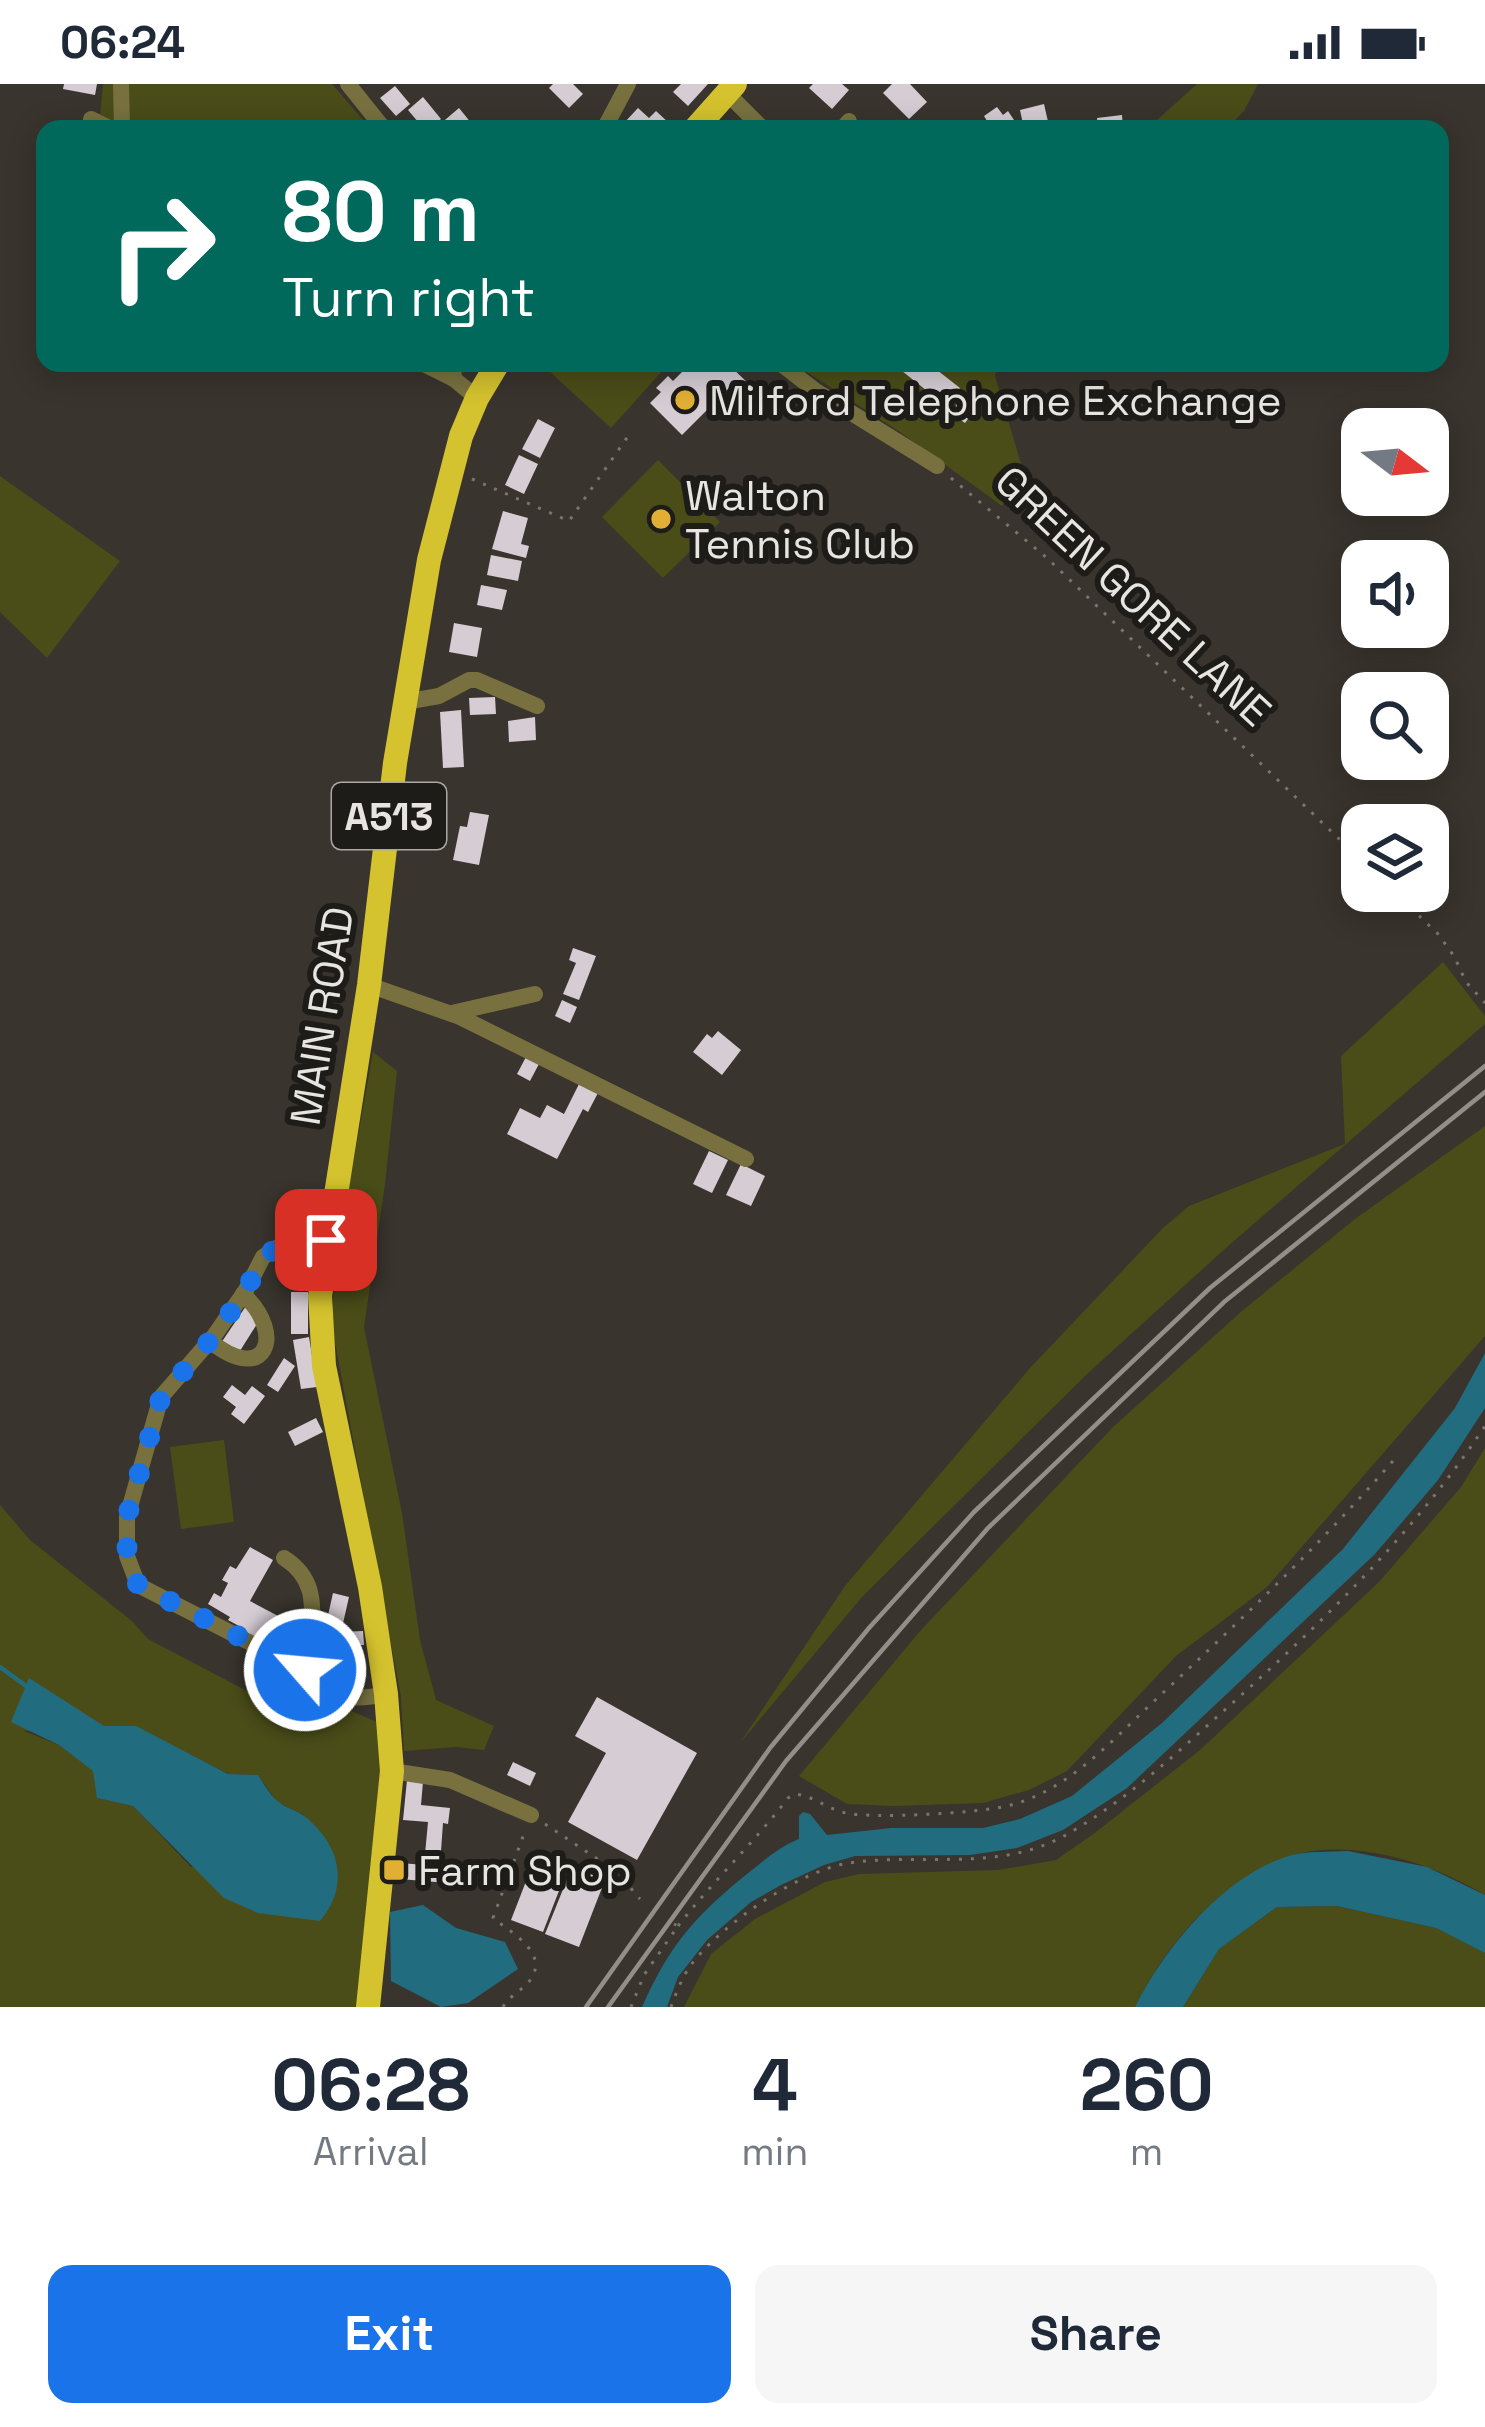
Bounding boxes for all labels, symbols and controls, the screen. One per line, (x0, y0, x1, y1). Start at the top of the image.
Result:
text: 06:24 (60, 14, 185, 71)
text: 80 m (282, 158, 480, 266)
icon: right (84, 168, 240, 324)
text: Turn right (282, 263, 535, 332)
place label: Milford Telephone Exchange (709, 374, 1282, 427)
marker: Milford Telephone Exchange (672, 387, 698, 413)
north arrow (1341, 408, 1449, 516)
map controls (1341, 408, 1449, 912)
street label: GREEN GORE LANE (984, 455, 1282, 737)
place label: Walton Tennis Club (685, 469, 915, 570)
marker: Walton Tennis Club (648, 506, 674, 532)
button: sound (1341, 540, 1449, 648)
button: search (1341, 672, 1449, 780)
road number: A513 (332, 783, 446, 849)
button: layers (1341, 804, 1449, 912)
street label: MAIN ROAD (279, 903, 365, 1129)
pin (275, 1189, 377, 1291)
icon: arrive (293, 1207, 359, 1273)
position arrow (242, 1607, 368, 1733)
place label: Farm Shop (418, 1844, 632, 1897)
marker: Farm Shop (381, 1857, 407, 1883)
text: 06:28 (271, 2039, 470, 2131)
text: 4 (752, 2039, 798, 2131)
text: 260 (1080, 2039, 1214, 2131)
text: Arrival (313, 2127, 429, 2176)
text: min (741, 2127, 808, 2176)
text: m (1130, 2127, 1163, 2176)
button: Exit (48, 2265, 731, 2403)
button: Share (755, 2265, 1437, 2403)

